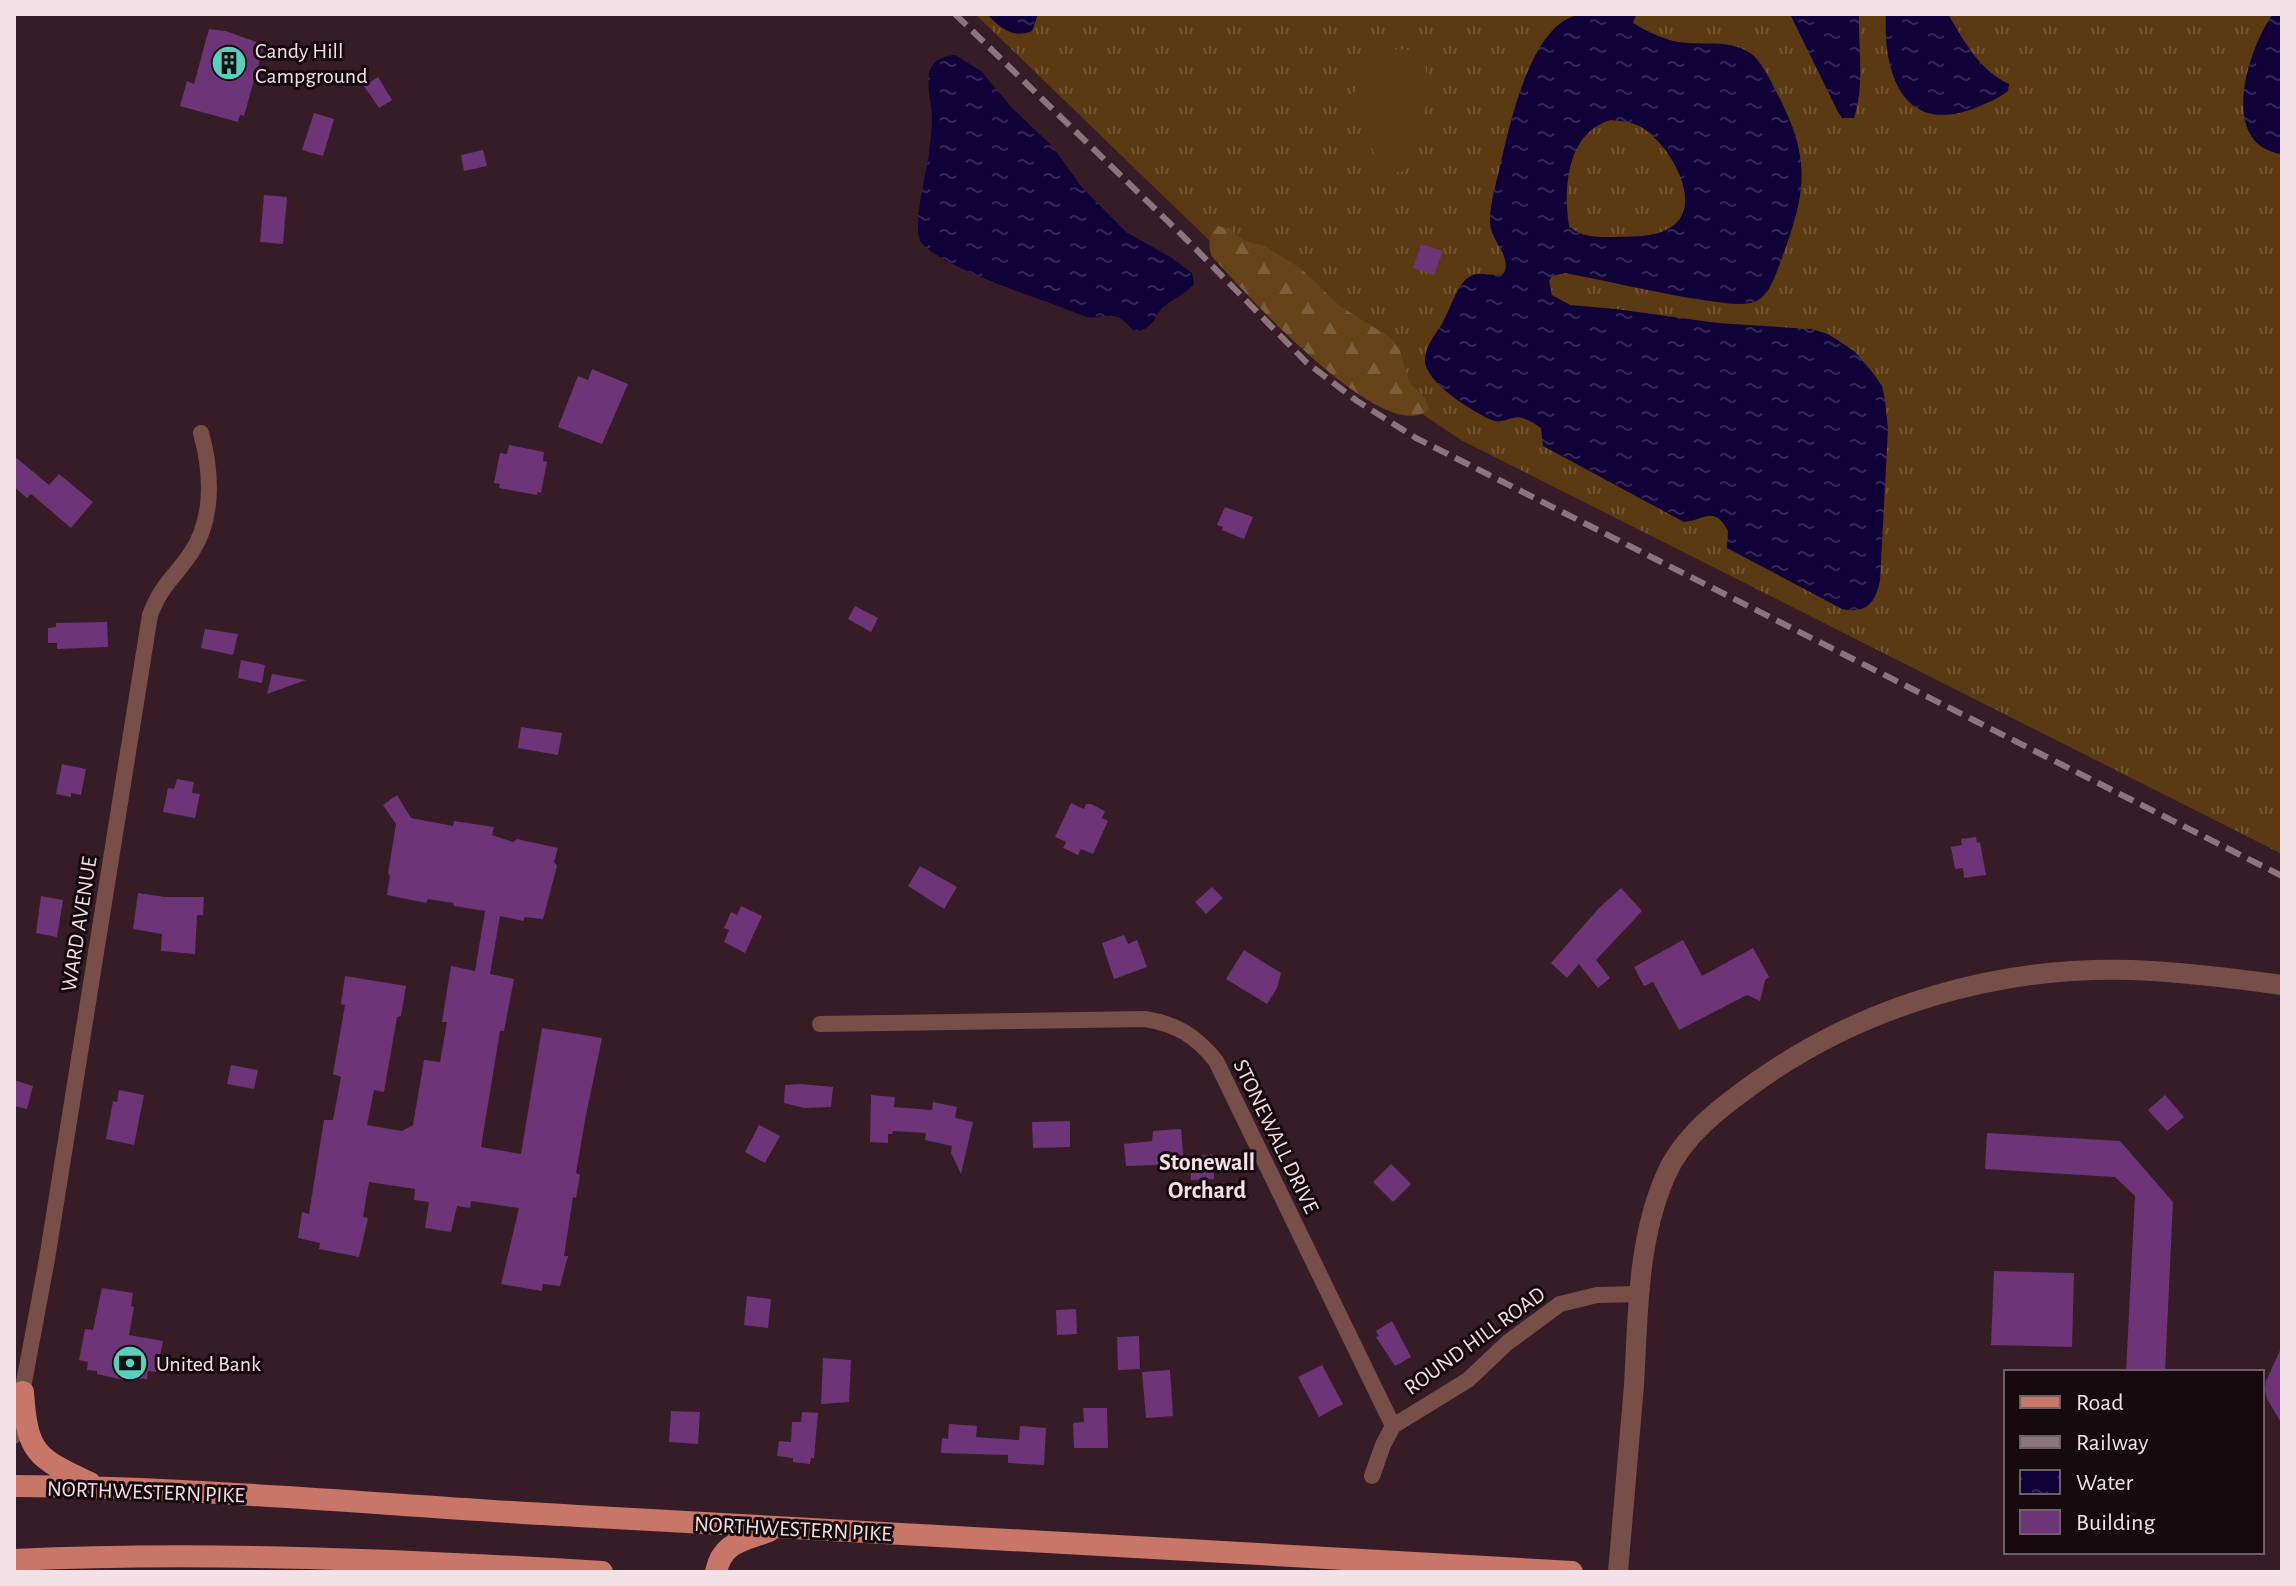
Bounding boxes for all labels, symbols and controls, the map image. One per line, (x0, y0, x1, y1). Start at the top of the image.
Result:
place label: Candy Hill Campground (255, 40, 368, 87)
building icon: Candy Hill Campground (210, 44, 248, 82)
street label: WARD AVENUE (57, 855, 101, 993)
street label: STONEWALL DRIVE (1229, 1056, 1323, 1217)
district label: Stonewall Orchard (1159, 1151, 1255, 1203)
street label: ROUND HILL ROAD (1400, 1283, 1549, 1399)
bank icon: United Bank (111, 1344, 149, 1382)
place label: United Bank (156, 1353, 261, 1375)
legend (2004, 1370, 2264, 1554)
text: Road (2076, 1391, 2124, 1415)
text: Railway (2076, 1431, 2148, 1455)
text: Water (2076, 1471, 2134, 1495)
street label: NORTHWESTERN PIKE (47, 1478, 246, 1506)
text: Building (2076, 1511, 2155, 1535)
street label: NORTHWESTERN PIKE (694, 1513, 893, 1545)

